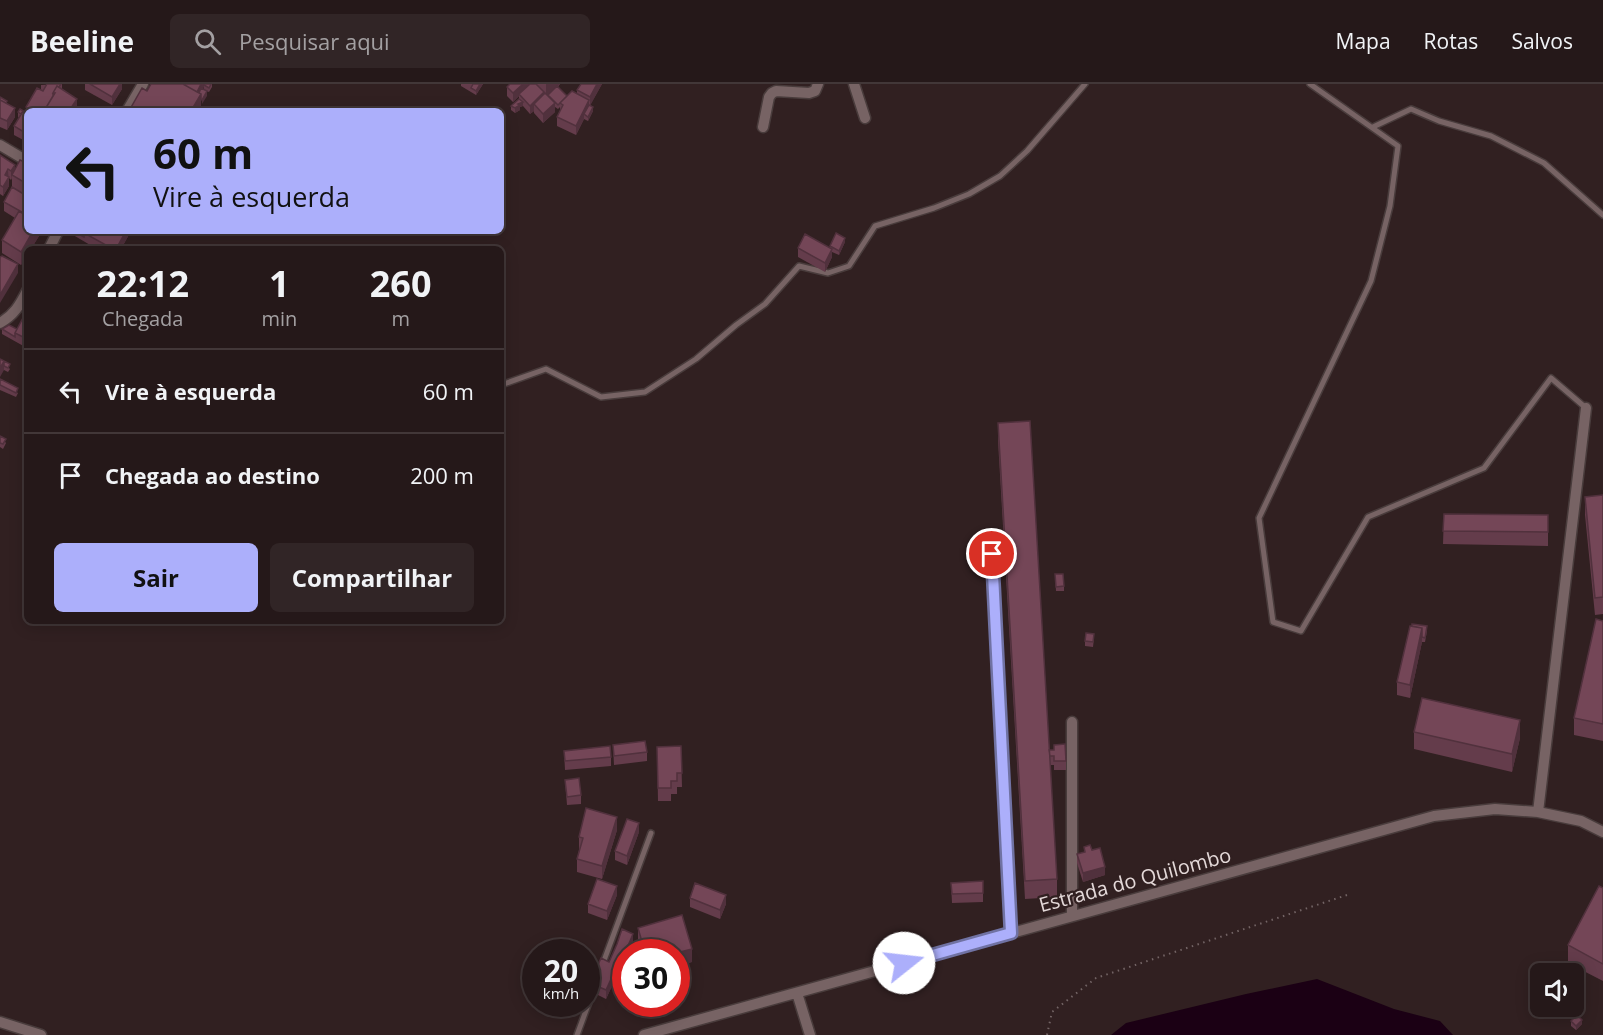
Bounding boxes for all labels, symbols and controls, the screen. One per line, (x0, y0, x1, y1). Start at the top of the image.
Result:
search box (170, 14, 590, 68)
text: Beeline (30, 22, 134, 60)
icon: search (191, 25, 224, 58)
text: Pesquisar aqui (239, 26, 390, 56)
text: Mapa (1336, 27, 1391, 55)
text: Rotas (1424, 27, 1478, 55)
text: Salvos (1511, 27, 1573, 55)
text: 60 m (153, 124, 253, 181)
icon: left (54, 132, 132, 210)
text: Vire à esquerda (153, 178, 350, 215)
text: 22:12 (96, 259, 189, 308)
text: 1 (269, 259, 290, 308)
text: 260 (370, 259, 432, 308)
text: Chegada (102, 305, 183, 332)
text: min (261, 305, 297, 332)
text: m (391, 305, 410, 332)
icon: left (54, 375, 87, 408)
text: Vire à esquerda (105, 376, 276, 406)
text: 60 m (423, 376, 474, 406)
icon: arrive (54, 459, 87, 492)
text: Chegada ao destino (105, 460, 320, 490)
text: 200 m (410, 460, 474, 490)
pin (966, 528, 1017, 579)
icon: arrive (975, 537, 1008, 570)
button: Sair (54, 543, 258, 612)
button: Compartilhar (270, 543, 474, 612)
street label: Estrada do Quilombo (1036, 841, 1234, 918)
position arrow (872, 931, 936, 995)
speed limit sign: 30 (612, 939, 690, 1017)
text: 20 (544, 950, 578, 991)
map controls (1530, 963, 1584, 1017)
button: sound (1530, 963, 1584, 1017)
text: km/h (543, 983, 579, 1003)

